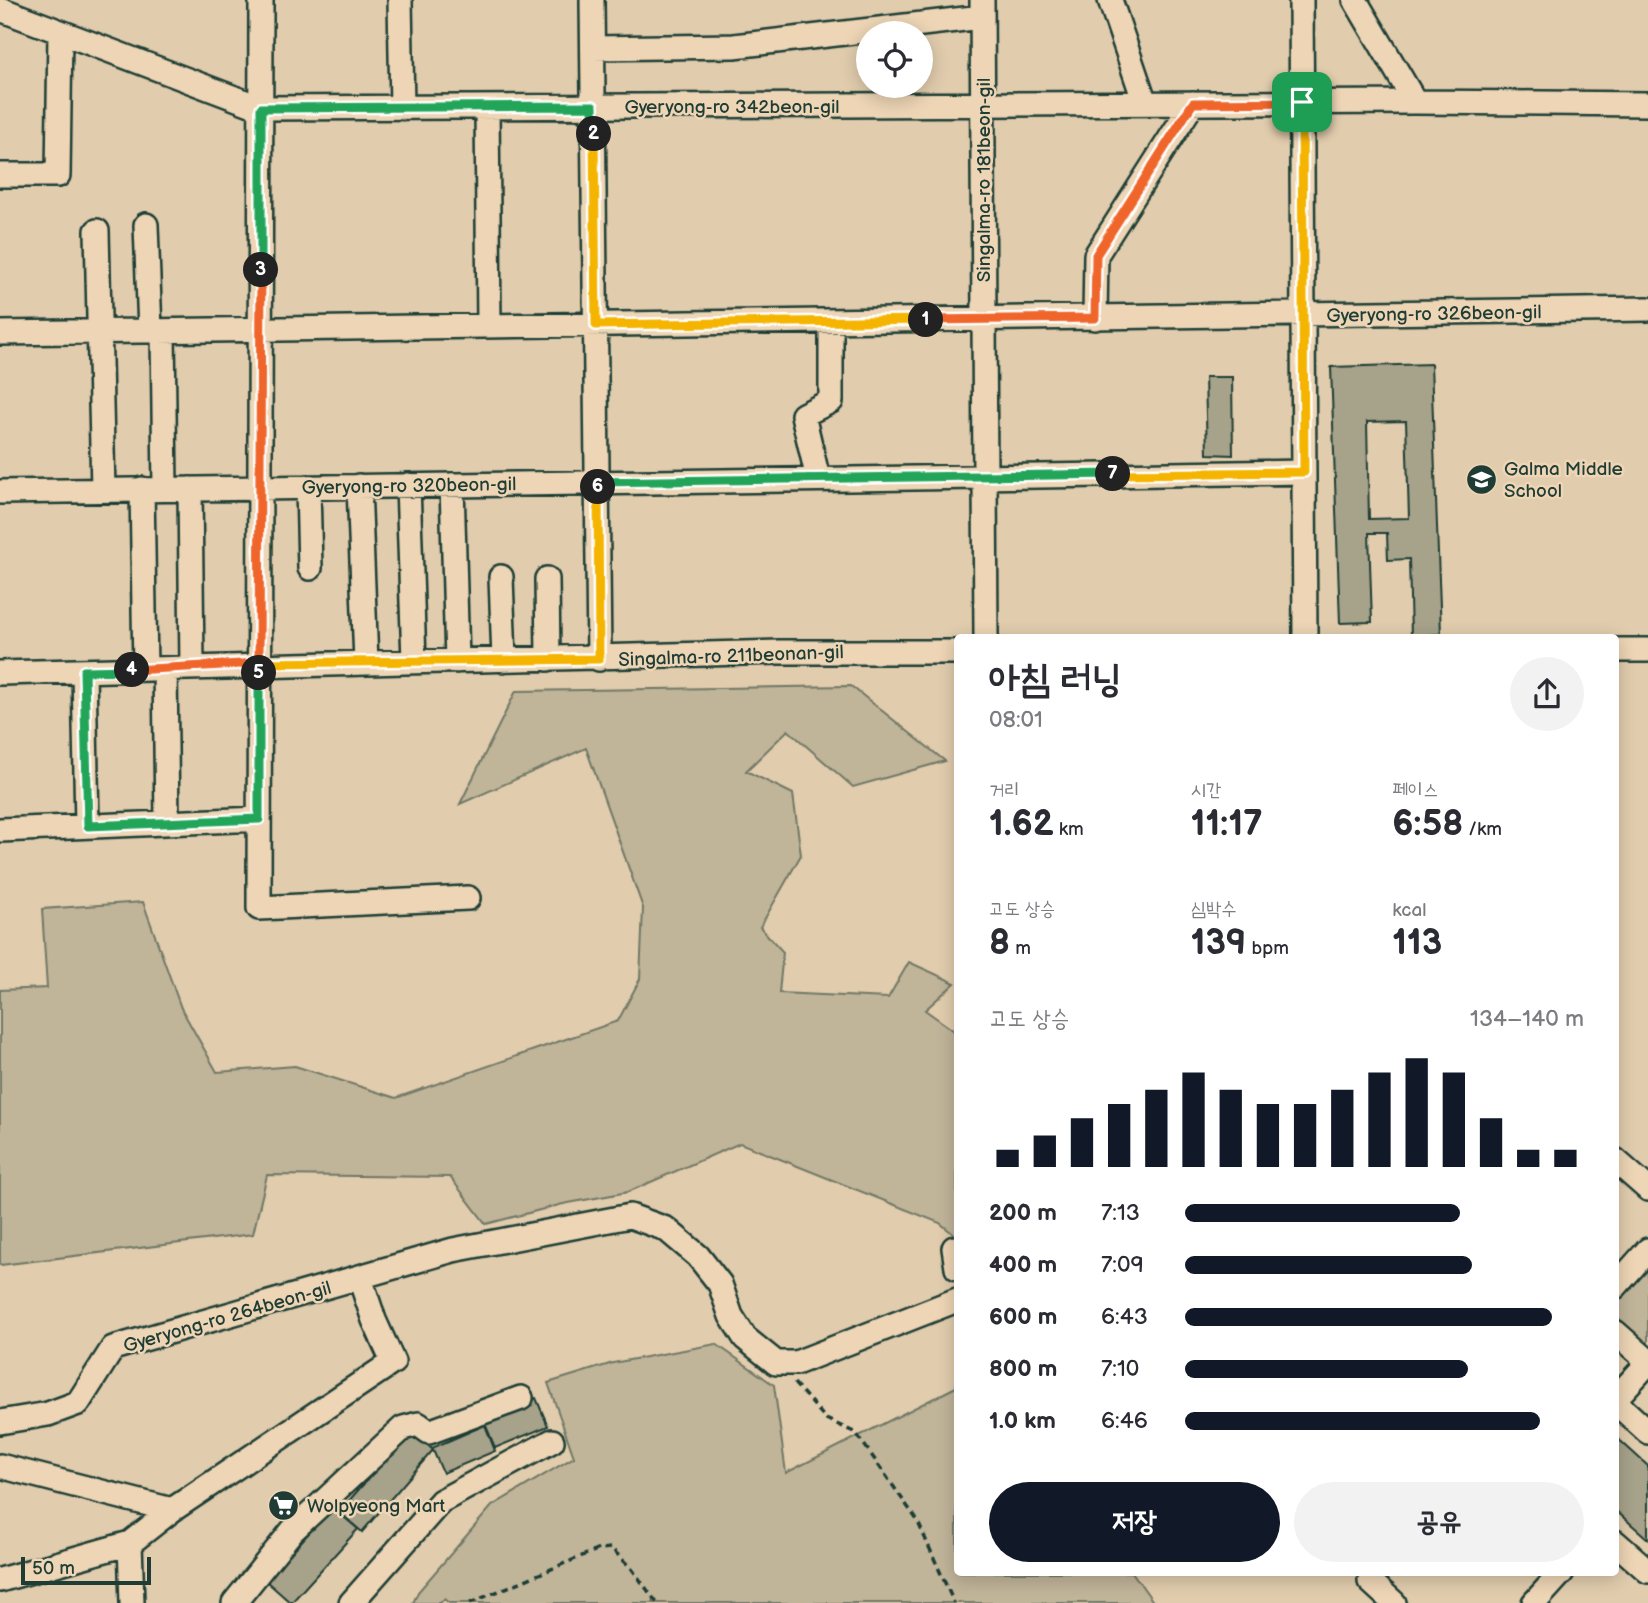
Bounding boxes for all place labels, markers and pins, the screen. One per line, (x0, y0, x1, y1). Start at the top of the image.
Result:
pin (1272, 72, 1332, 132)
pin: 2 (576, 116, 612, 152)
pin: 3 (244, 252, 278, 288)
pin: 1 (908, 302, 944, 338)
pin: 7 (1096, 456, 1130, 491)
place label: Galma Middle School (1504, 458, 1623, 503)
school or university icon: Galma Middle School (1464, 462, 1498, 496)
pin: 6 (580, 470, 616, 504)
pin: 4 (114, 652, 150, 688)
pin: 5 (242, 656, 276, 690)
supermarket icon: Wolpyeong Mart (267, 1488, 301, 1522)
place label: Wolpyeong Mart (307, 1495, 446, 1518)

